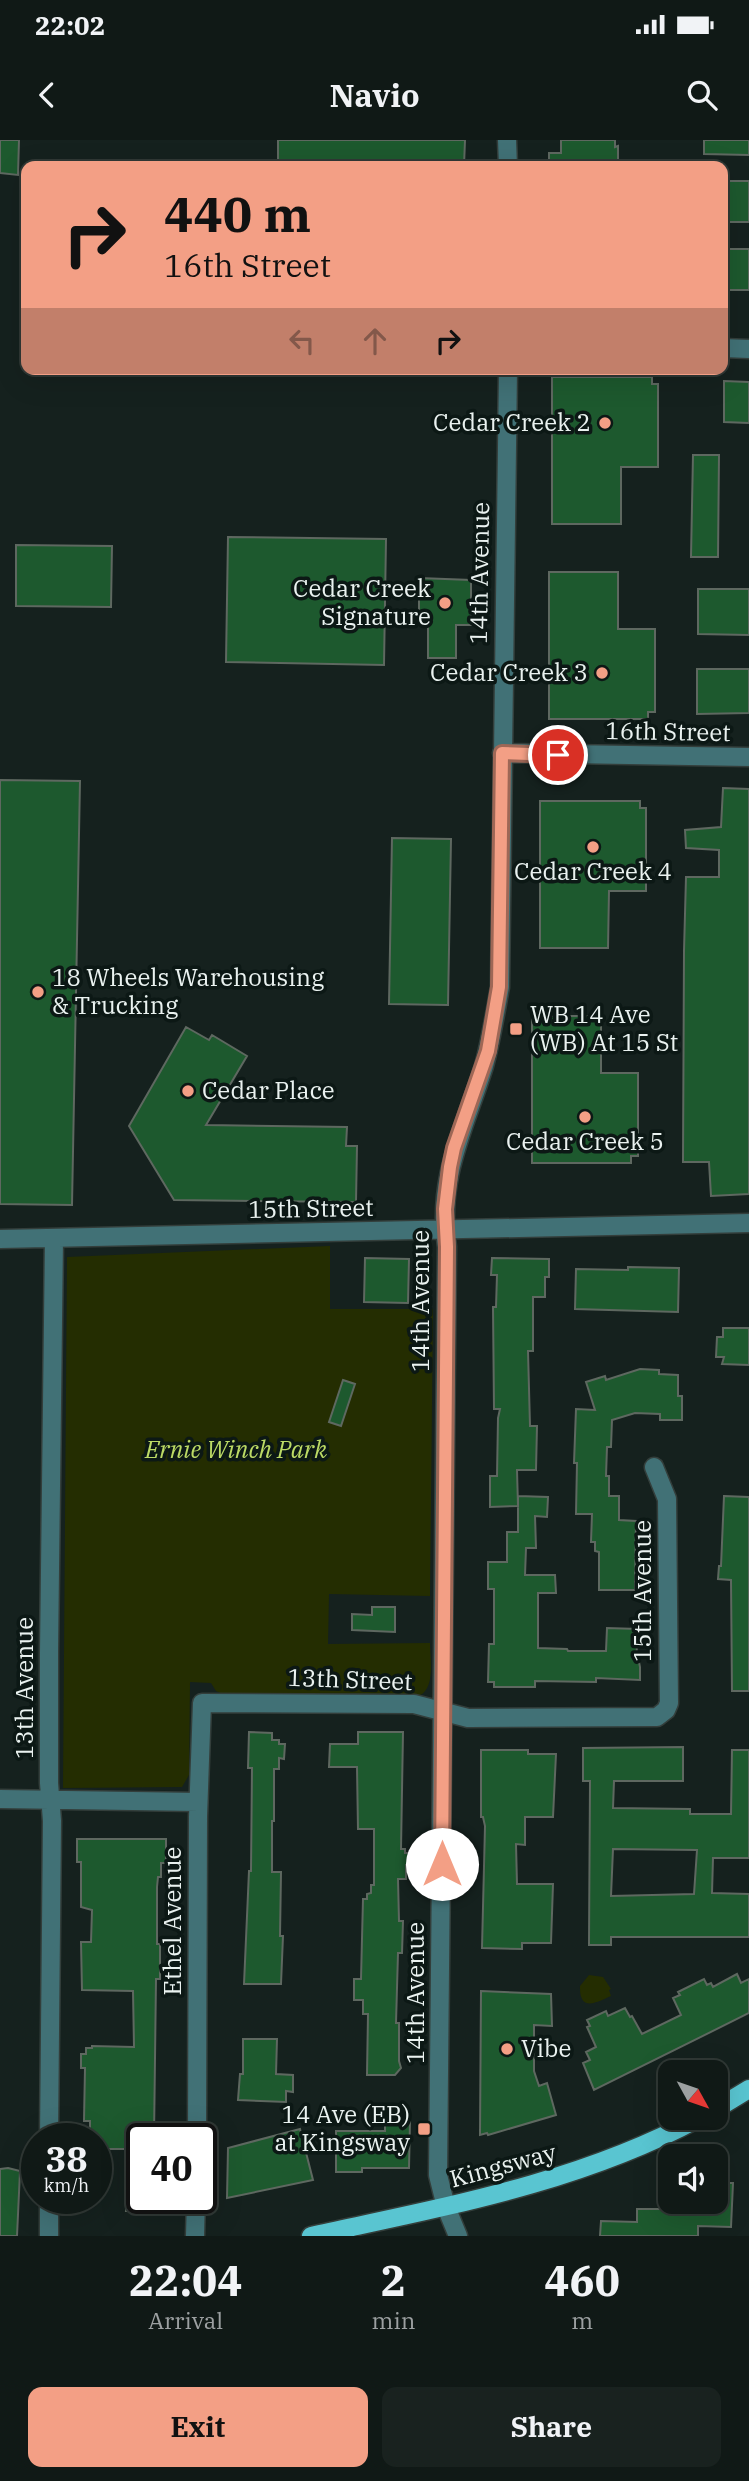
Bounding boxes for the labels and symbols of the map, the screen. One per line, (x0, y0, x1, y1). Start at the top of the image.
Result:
place label: Cedar Creek 2 (433, 406, 591, 438)
marker: Cedar Creek 2 (597, 415, 613, 431)
street label: 14th Avenue (462, 502, 496, 644)
place label: Cedar Creek Signature (293, 572, 431, 632)
marker: Cedar Creek Signature (437, 595, 453, 611)
place label: Cedar Creek 3 (430, 656, 588, 688)
marker: Cedar Creek 3 (594, 665, 610, 681)
street label: 16th Street (605, 714, 731, 748)
pin (528, 725, 588, 785)
marker: Cedar Creek 4 (585, 839, 601, 855)
place label: Cedar Creek 4 (514, 855, 672, 887)
place label: 18 Wheels Warehousing & Trucking (52, 961, 324, 1021)
marker: 18 Wheels Warehousing & Trucking (30, 984, 46, 1000)
place label: WB 14 Ave (WB) At 15 St (530, 998, 678, 1058)
marker: WB 14 Ave (WB) At 15 St (508, 1021, 524, 1037)
place label: Cedar Place (202, 1074, 335, 1106)
marker: Cedar Place (180, 1083, 196, 1099)
marker: Cedar Creek 5 (577, 1109, 593, 1125)
place label: Cedar Creek 5 (506, 1125, 664, 1157)
street label: 15th Street (248, 1191, 374, 1225)
street label: 14th Avenue (404, 1230, 436, 1372)
park label: Ernie Winch Park (144, 1433, 327, 1465)
street label: 15th Avenue (626, 1520, 658, 1662)
street label: 13th Avenue (8, 1617, 40, 1759)
street label: 13th Street (287, 1661, 413, 1697)
position arrow (405, 1827, 479, 1901)
street label: Ethel Avenue (156, 1847, 188, 1995)
street label: 14th Avenue (399, 1922, 431, 2064)
place label: Vibe (521, 2032, 571, 2064)
marker: Vibe (499, 2041, 515, 2057)
north arrow (658, 2060, 728, 2130)
place label: 14 Ave (EB) at Kingsway (274, 2098, 410, 2158)
marker: 14 Ave (EB) at Kingsway (416, 2121, 432, 2137)
speed limit sign: 40 (126, 2123, 217, 2214)
street label: Kingsway (446, 2135, 560, 2195)

